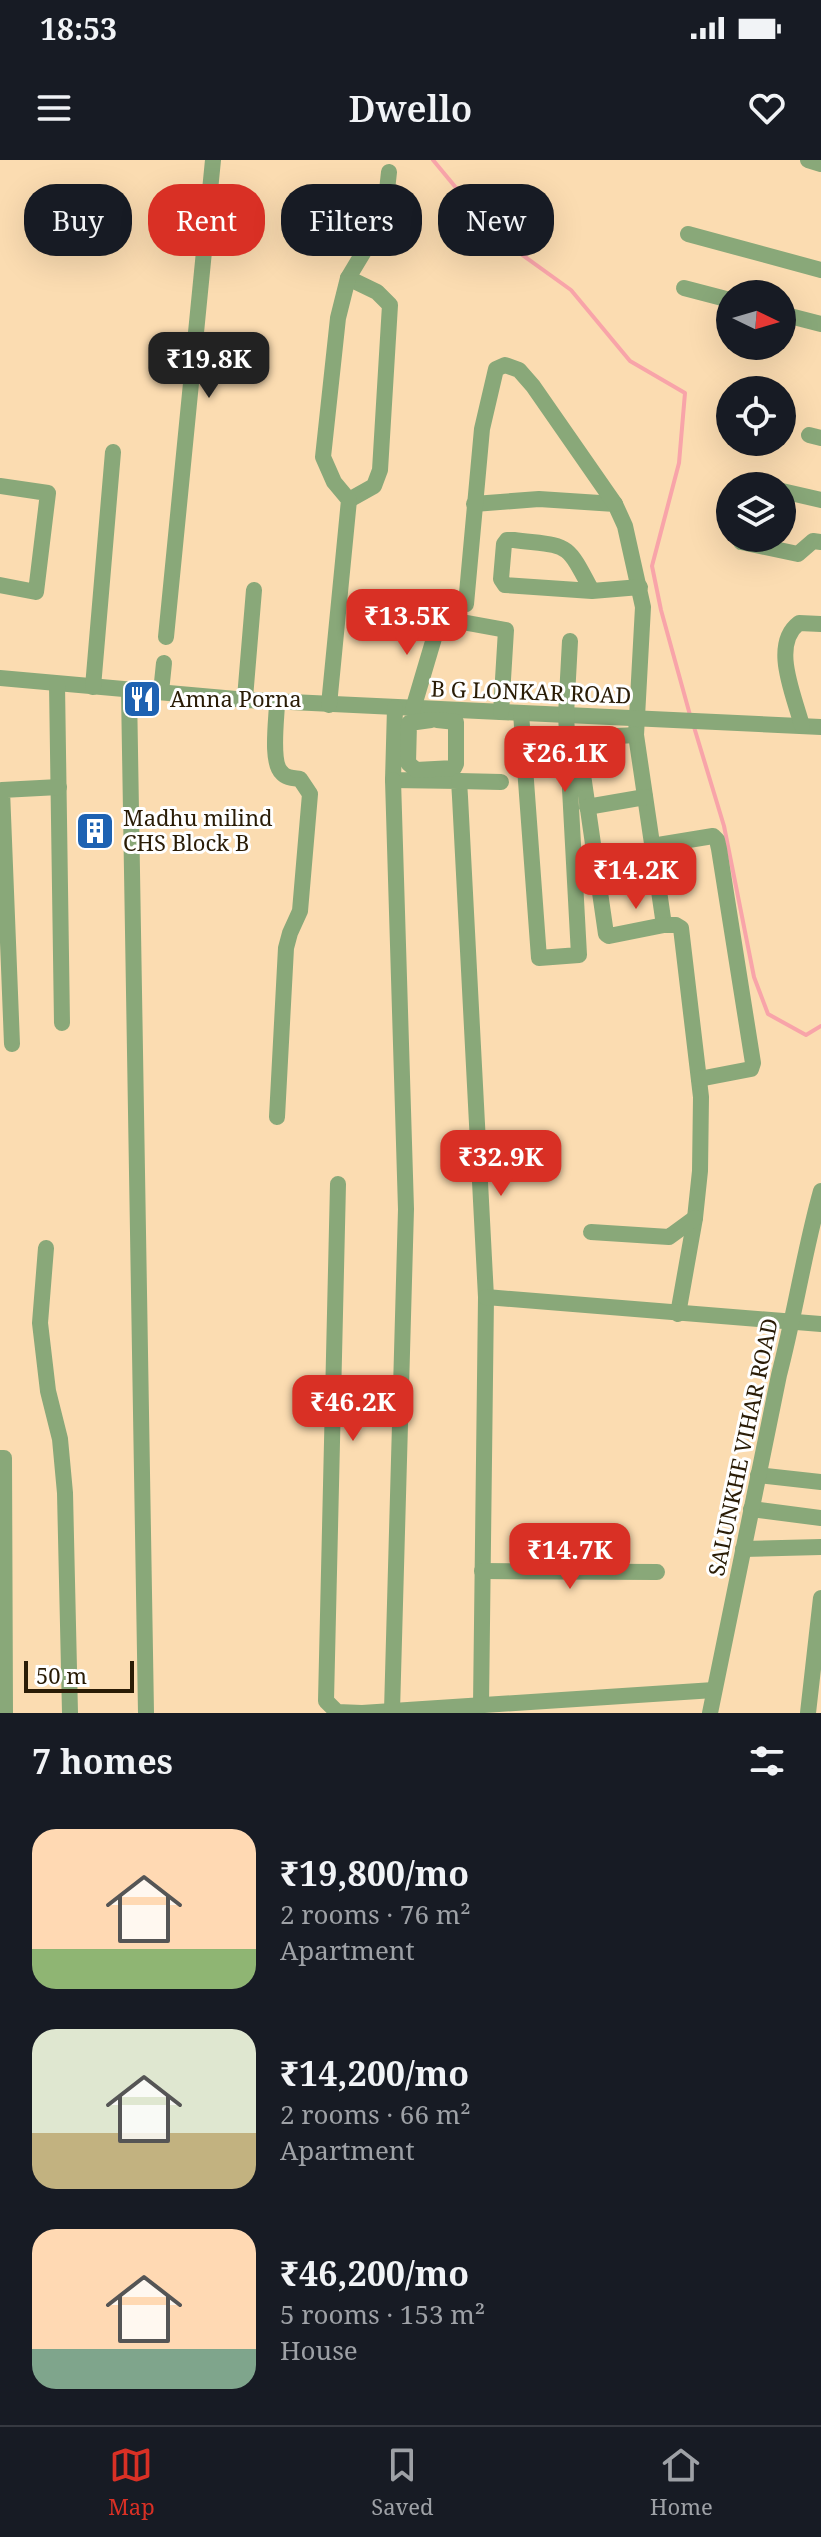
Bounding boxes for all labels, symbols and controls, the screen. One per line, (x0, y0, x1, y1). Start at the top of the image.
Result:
text: 18:53 (40, 8, 117, 49)
text: Dwello (349, 84, 472, 133)
icon: menu (32, 86, 76, 130)
icon: heart (745, 86, 789, 130)
chip: Buy (24, 184, 132, 256)
chip: Rent (148, 184, 265, 256)
chip: Filters (281, 184, 422, 256)
chip: New (438, 184, 554, 256)
north arrow (716, 280, 796, 360)
map controls (716, 280, 796, 552)
pin: ₹19.8K (144, 332, 274, 400)
text: ₹19.8K (166, 340, 252, 376)
button: locate (716, 376, 796, 456)
button: layers (716, 472, 796, 552)
pin: ₹13.5K (342, 589, 472, 657)
text: ₹13.5K (364, 597, 450, 633)
street label: B G LONKAR ROAD (430, 673, 632, 709)
restaurant icon: Amna Porna (121, 678, 163, 720)
place label: Amna Porna (170, 683, 302, 713)
pin: ₹26.1K (500, 726, 630, 794)
text: ₹26.1K (522, 734, 608, 770)
place label: Madhu milind CHS Block B (123, 802, 273, 857)
building icon: Madhu milind CHS Block B (74, 810, 116, 852)
pin: ₹14.2K (571, 843, 701, 911)
text: ₹14.2K (593, 851, 679, 887)
pin: ₹32.9K (436, 1130, 566, 1198)
text: ₹32.9K (458, 1138, 544, 1174)
street label: SALUNKHE VIHAR ROAD (700, 1315, 784, 1579)
pin: ₹46.2K (288, 1375, 418, 1443)
text: ₹46.2K (310, 1383, 396, 1419)
pin: ₹14.7K (505, 1523, 635, 1591)
text: ₹14.7K (527, 1531, 613, 1567)
scale bar (24, 1657, 134, 1693)
text: 50 m (36, 1660, 87, 1690)
text: 7 homes (32, 1738, 173, 1784)
icon: filters (745, 1739, 789, 1783)
text: ₹19,800/mo (280, 1850, 469, 1896)
icon: home (96, 1861, 192, 1957)
text: 2 rooms · 76 m² (280, 1896, 471, 1932)
text: Apartment (280, 1932, 415, 1968)
text: ₹14,200/mo (280, 2050, 469, 2096)
icon: home (96, 2061, 192, 2157)
text: 2 rooms · 66 m² (280, 2096, 471, 2132)
text: Apartment (280, 2132, 415, 2168)
text: ₹46,200/mo (280, 2250, 469, 2296)
icon: home (96, 2261, 192, 2357)
text: 5 rooms · 153 m² (280, 2296, 485, 2332)
text: House (280, 2332, 358, 2368)
tab: Map (108, 2443, 155, 2521)
tab: Saved (371, 2443, 434, 2521)
tab: Home (650, 2443, 713, 2521)

